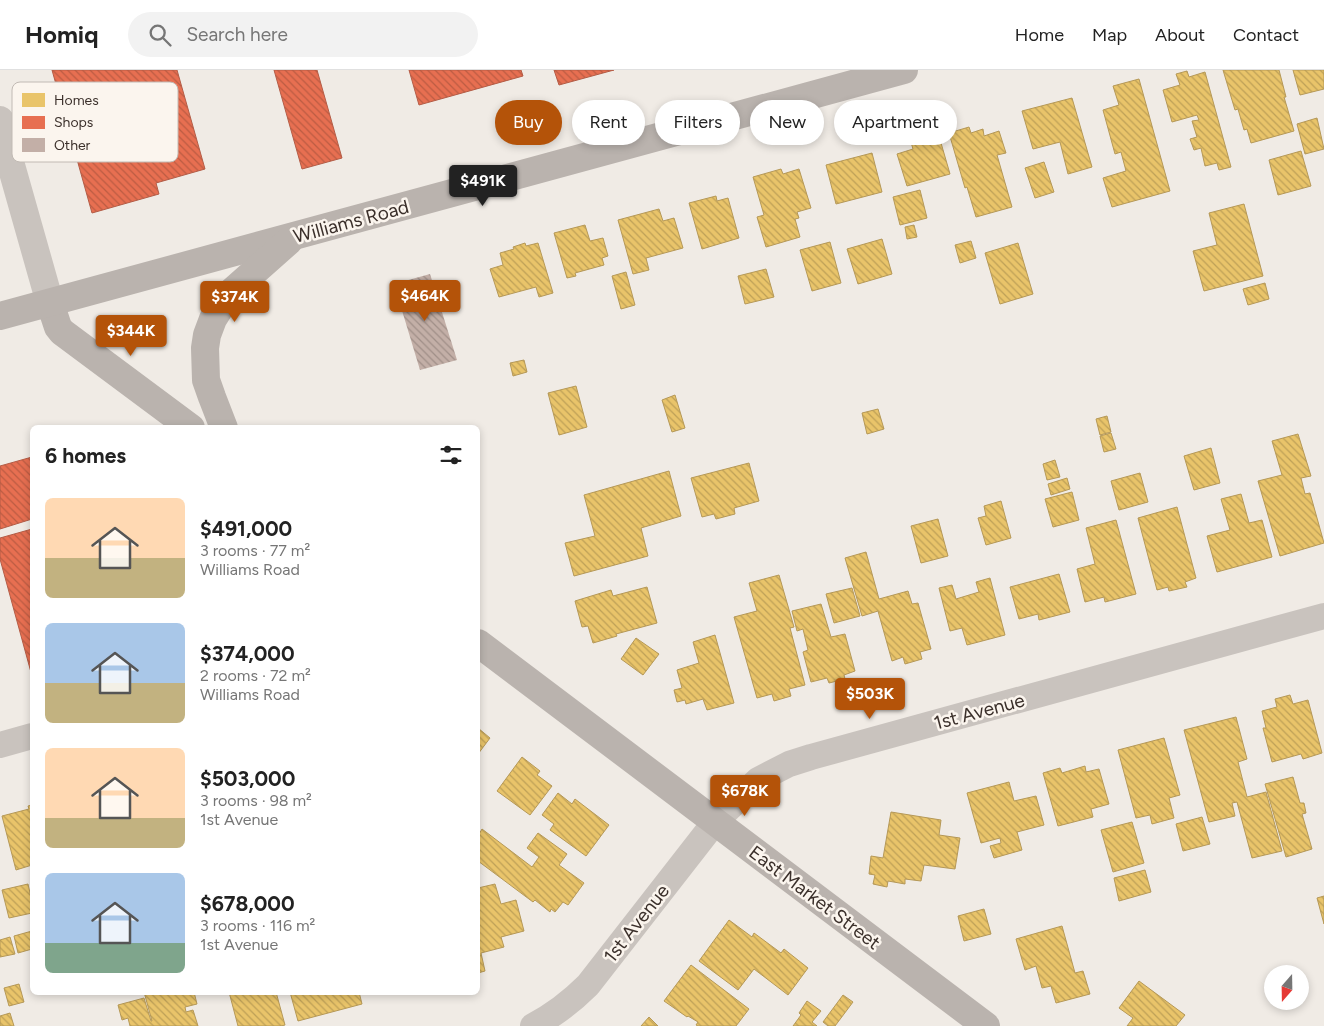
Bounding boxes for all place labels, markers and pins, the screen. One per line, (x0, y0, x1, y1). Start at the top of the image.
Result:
pin: $491K (448, 164, 518, 207)
pin: $374K (200, 280, 270, 323)
pin: $464K (390, 280, 460, 322)
pin: $344K (96, 314, 166, 357)
pin: $503K (835, 678, 905, 720)
pin: $678K (710, 774, 780, 817)

